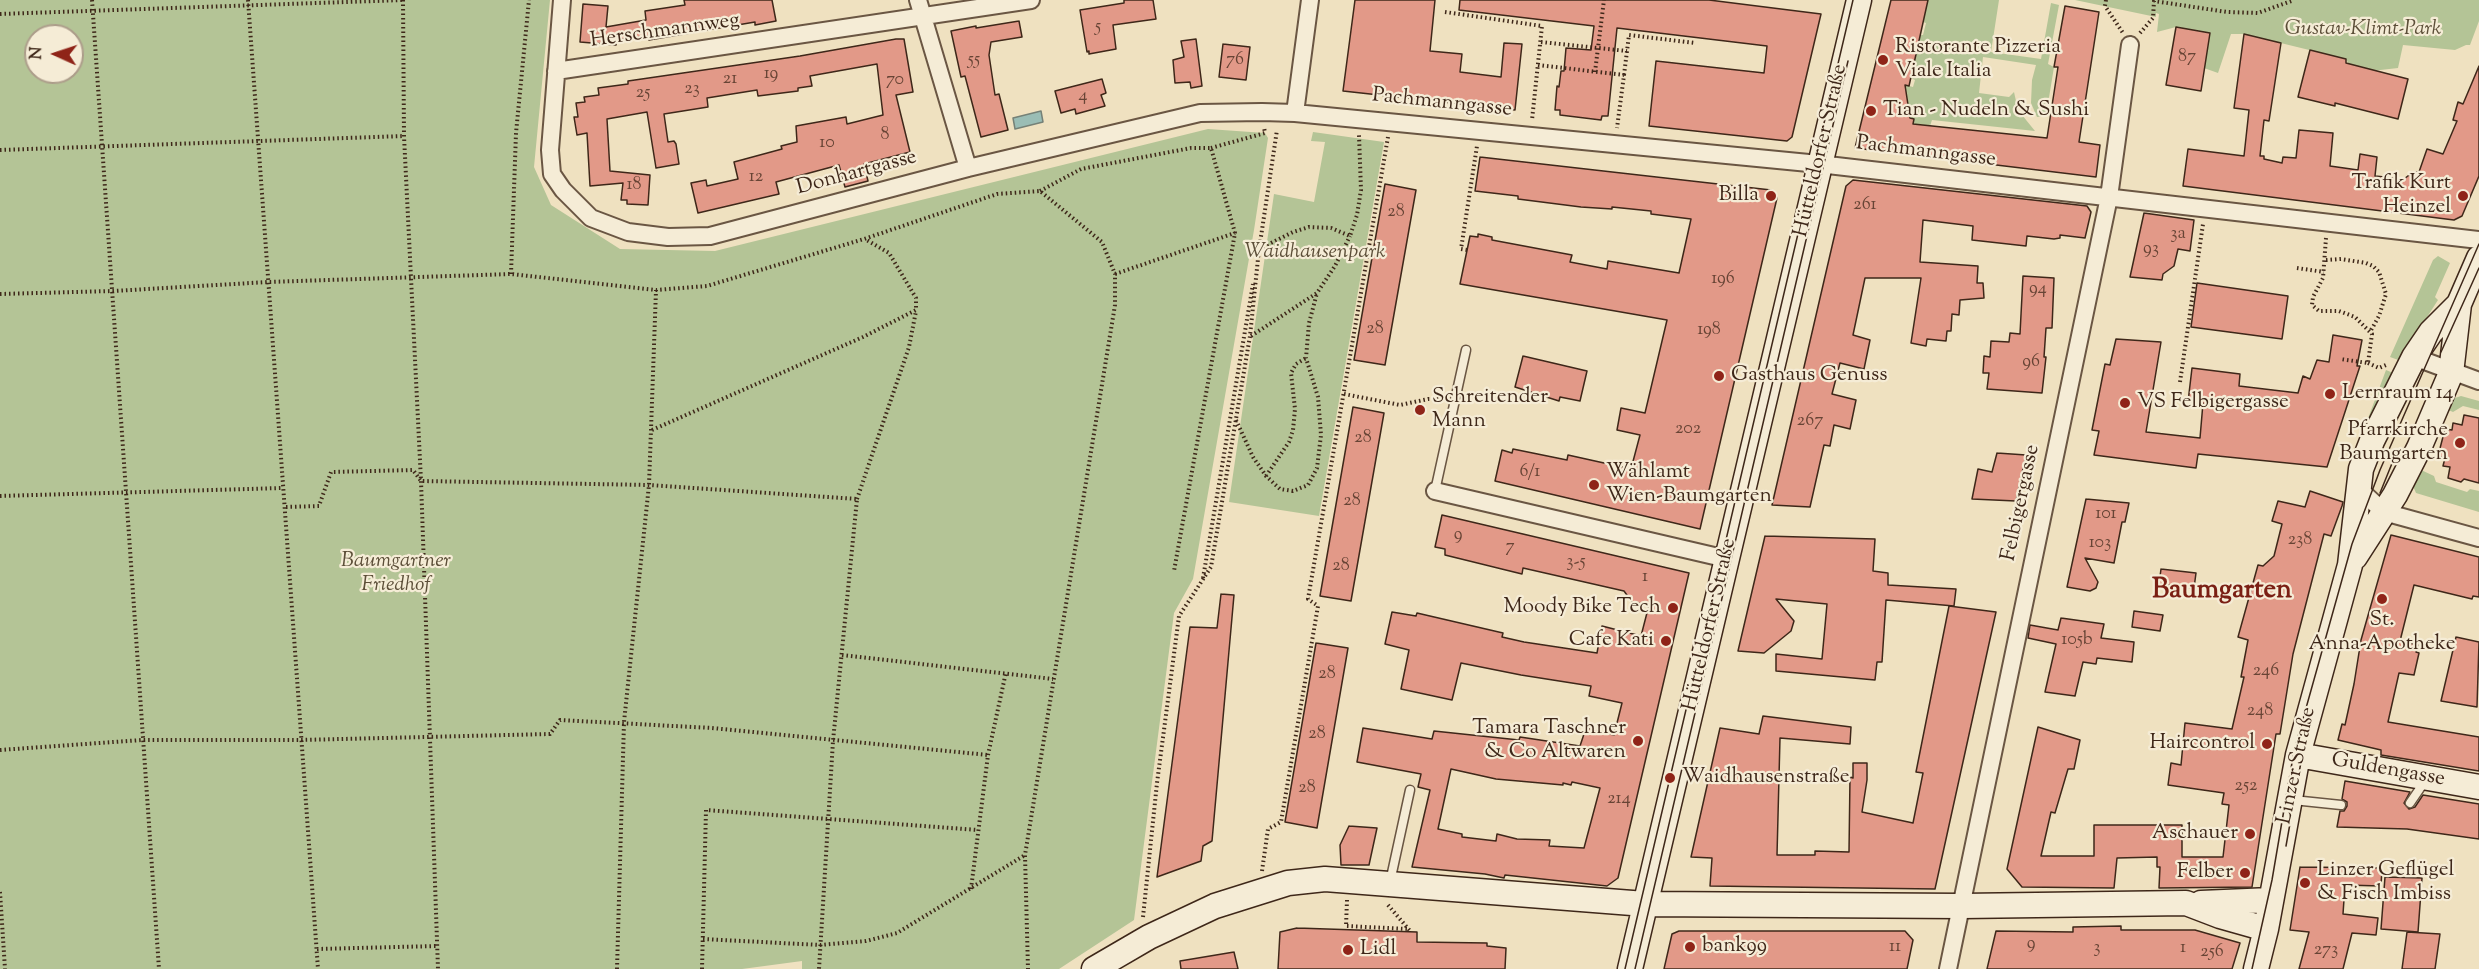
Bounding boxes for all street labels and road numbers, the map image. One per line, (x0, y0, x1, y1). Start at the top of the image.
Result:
street label: Herschmannweg (589, 9, 741, 55)
street label: Hütteldorfer Straße (1790, 62, 1854, 240)
street label: Pachmanngasse (1371, 84, 1513, 124)
street label: Pachmanngasse (1855, 132, 1997, 174)
street label: Donhartgasse (794, 146, 920, 202)
street label: Felbigergasse (1997, 442, 2047, 564)
street label: Hütteldorfer Straße (1679, 536, 1743, 714)
street label: Linzer Straße (2273, 705, 2323, 827)
street label: Guldengasse (2329, 749, 2447, 793)

